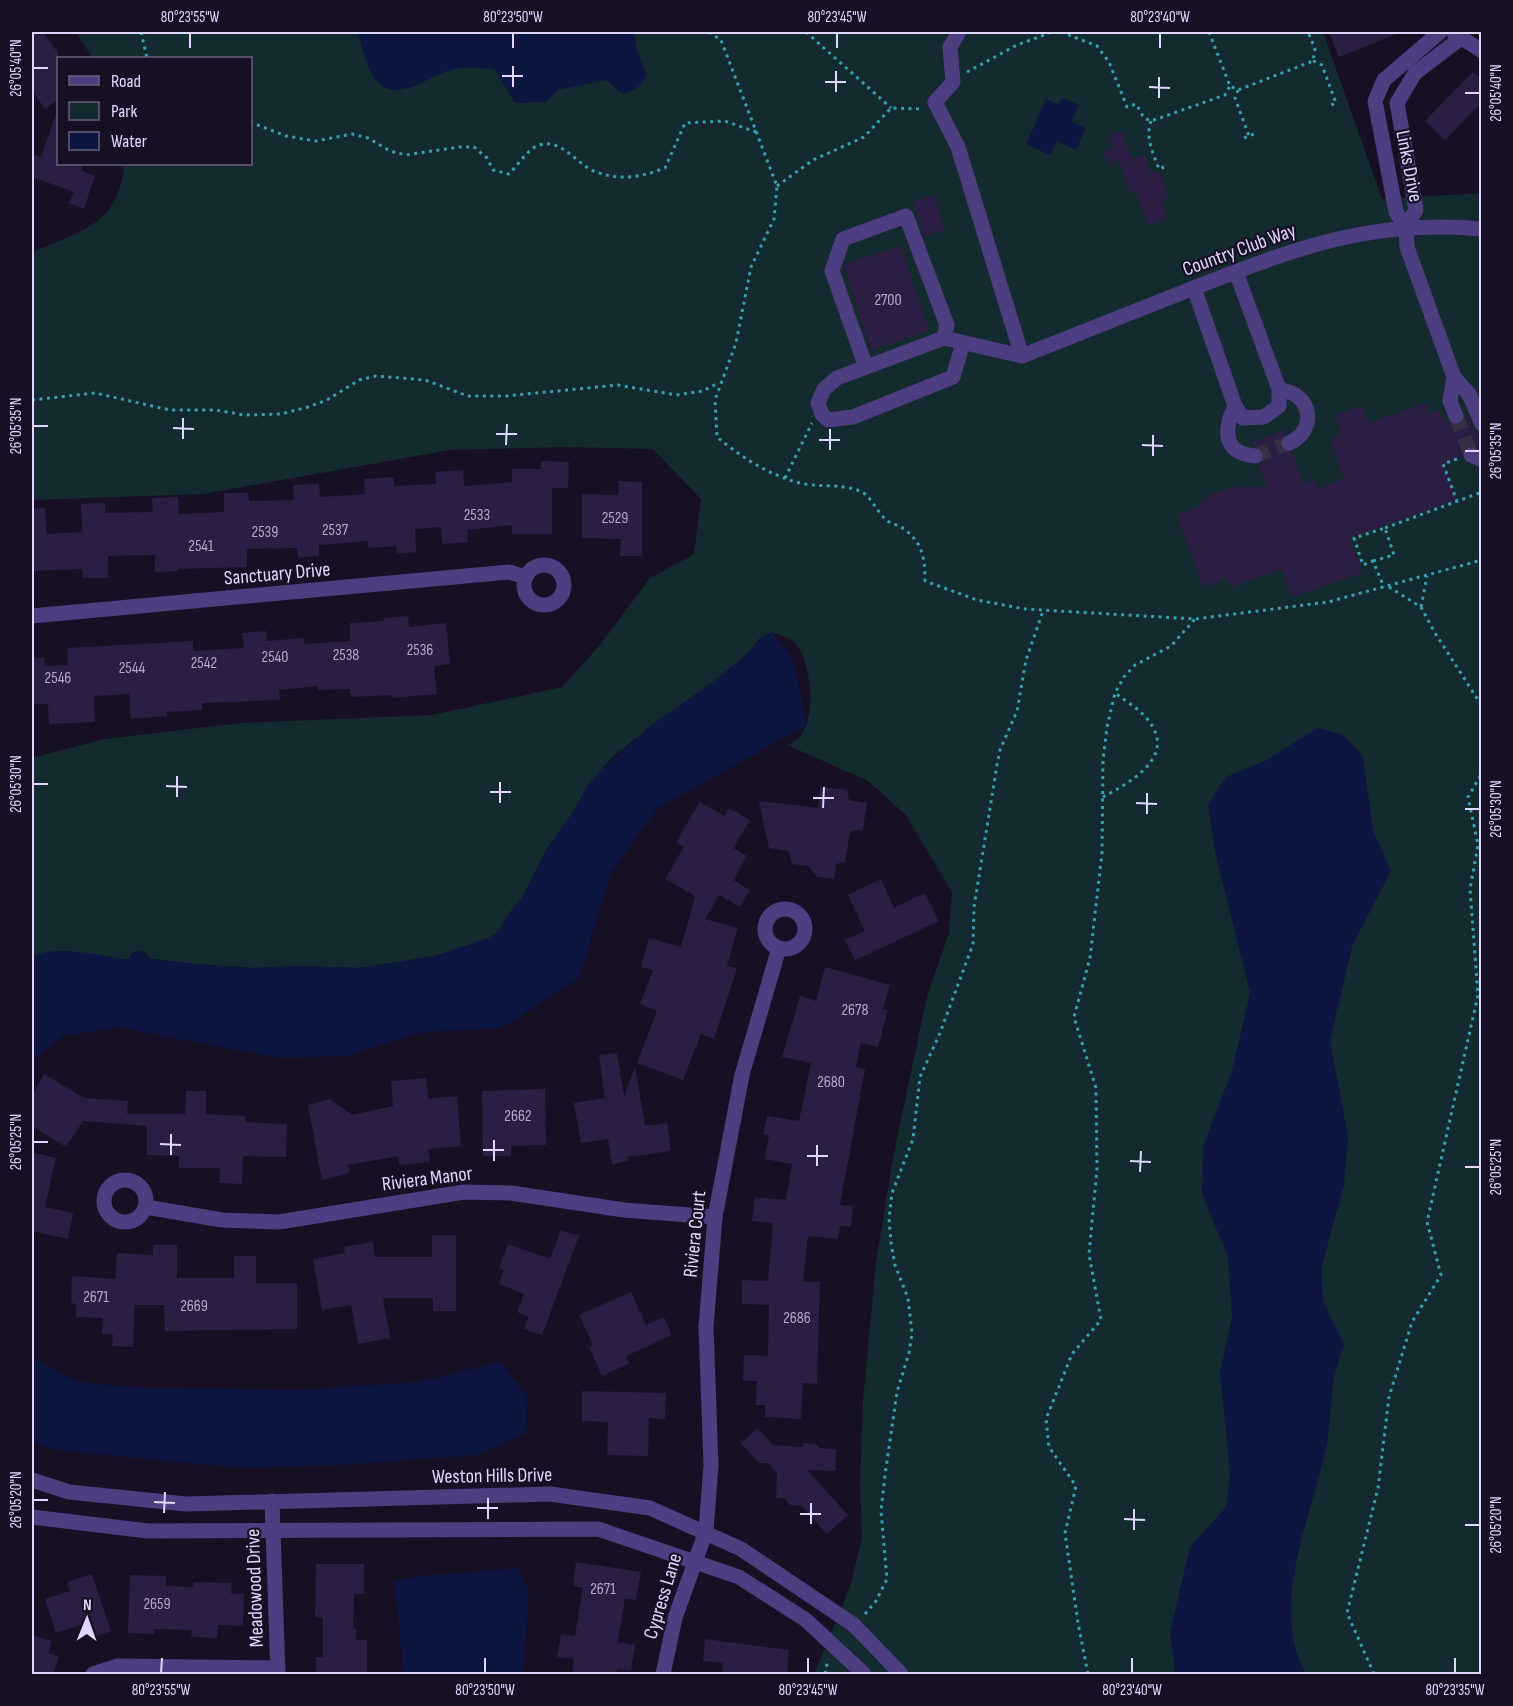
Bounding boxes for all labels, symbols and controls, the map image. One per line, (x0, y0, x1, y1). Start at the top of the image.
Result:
text: 80°23'55"W (161, 8, 220, 27)
text: 80°23'50"W (483, 8, 543, 27)
text: 80°23'45"W (808, 8, 867, 27)
text: 80°23'40"W (1130, 8, 1190, 27)
text: 26°05'40"N (7, 39, 26, 97)
legend (57, 57, 252, 165)
text: 26°05'40"N (1487, 64, 1506, 122)
text: Road (111, 71, 141, 92)
text: Park (111, 101, 137, 122)
street label: Links Drive (1390, 128, 1428, 204)
text: Water (111, 131, 147, 152)
street label: Country Club Way (1179, 218, 1300, 282)
house number: 2700 (874, 291, 902, 310)
text: 26°05'35"N (7, 398, 26, 454)
text: 26°05'35"N (1487, 423, 1506, 479)
house number: 2533 (464, 506, 490, 525)
house number: 2529 (602, 509, 628, 528)
house number: 2537 (322, 521, 349, 540)
house number: 2539 (252, 523, 278, 542)
house number: 2541 (188, 537, 214, 556)
street label: Sanctuary Drive (223, 557, 331, 591)
house number: 2536 (407, 641, 433, 660)
house number: 2538 (333, 646, 359, 665)
house number: 2540 (262, 648, 288, 667)
house number: 2542 (191, 654, 217, 673)
house number: 2544 (119, 659, 146, 678)
house number: 2546 (45, 669, 71, 688)
text: 26°05'30"N (7, 755, 26, 813)
text: 26°05'30"N (1487, 780, 1506, 838)
house number: 2678 (842, 1001, 868, 1020)
house number: 2680 (817, 1073, 845, 1092)
house number: 2662 (504, 1107, 532, 1126)
text: 26°05'25"N (7, 1114, 26, 1170)
text: 26°05'25"N (1487, 1139, 1506, 1195)
street label: Riviera Manor (381, 1162, 474, 1196)
street label: Riviera Court (679, 1190, 711, 1279)
house number: 2671 (83, 1288, 109, 1307)
house number: 2669 (180, 1297, 208, 1316)
house number: 2686 (783, 1309, 811, 1328)
street label: Weston Hills Drive (432, 1463, 552, 1489)
text: 26°05'20"N (7, 1471, 26, 1529)
text: 26°05'20"N (1487, 1496, 1506, 1554)
street label: Meadowood Drive (241, 1528, 269, 1648)
street label: Cypress Lane (639, 1551, 687, 1642)
house number: 2671 (590, 1580, 616, 1599)
north arrow (57, 1589, 117, 1649)
house number: 2659 (143, 1595, 171, 1614)
text: N (83, 1596, 92, 1615)
text: 80°23'55"W (132, 1681, 191, 1700)
text: 80°23'50"W (455, 1681, 515, 1700)
text: 80°23'45"W (779, 1681, 838, 1700)
text: 80°23'40"W (1102, 1681, 1162, 1700)
text: 80°23'35"W (1426, 1681, 1485, 1700)

